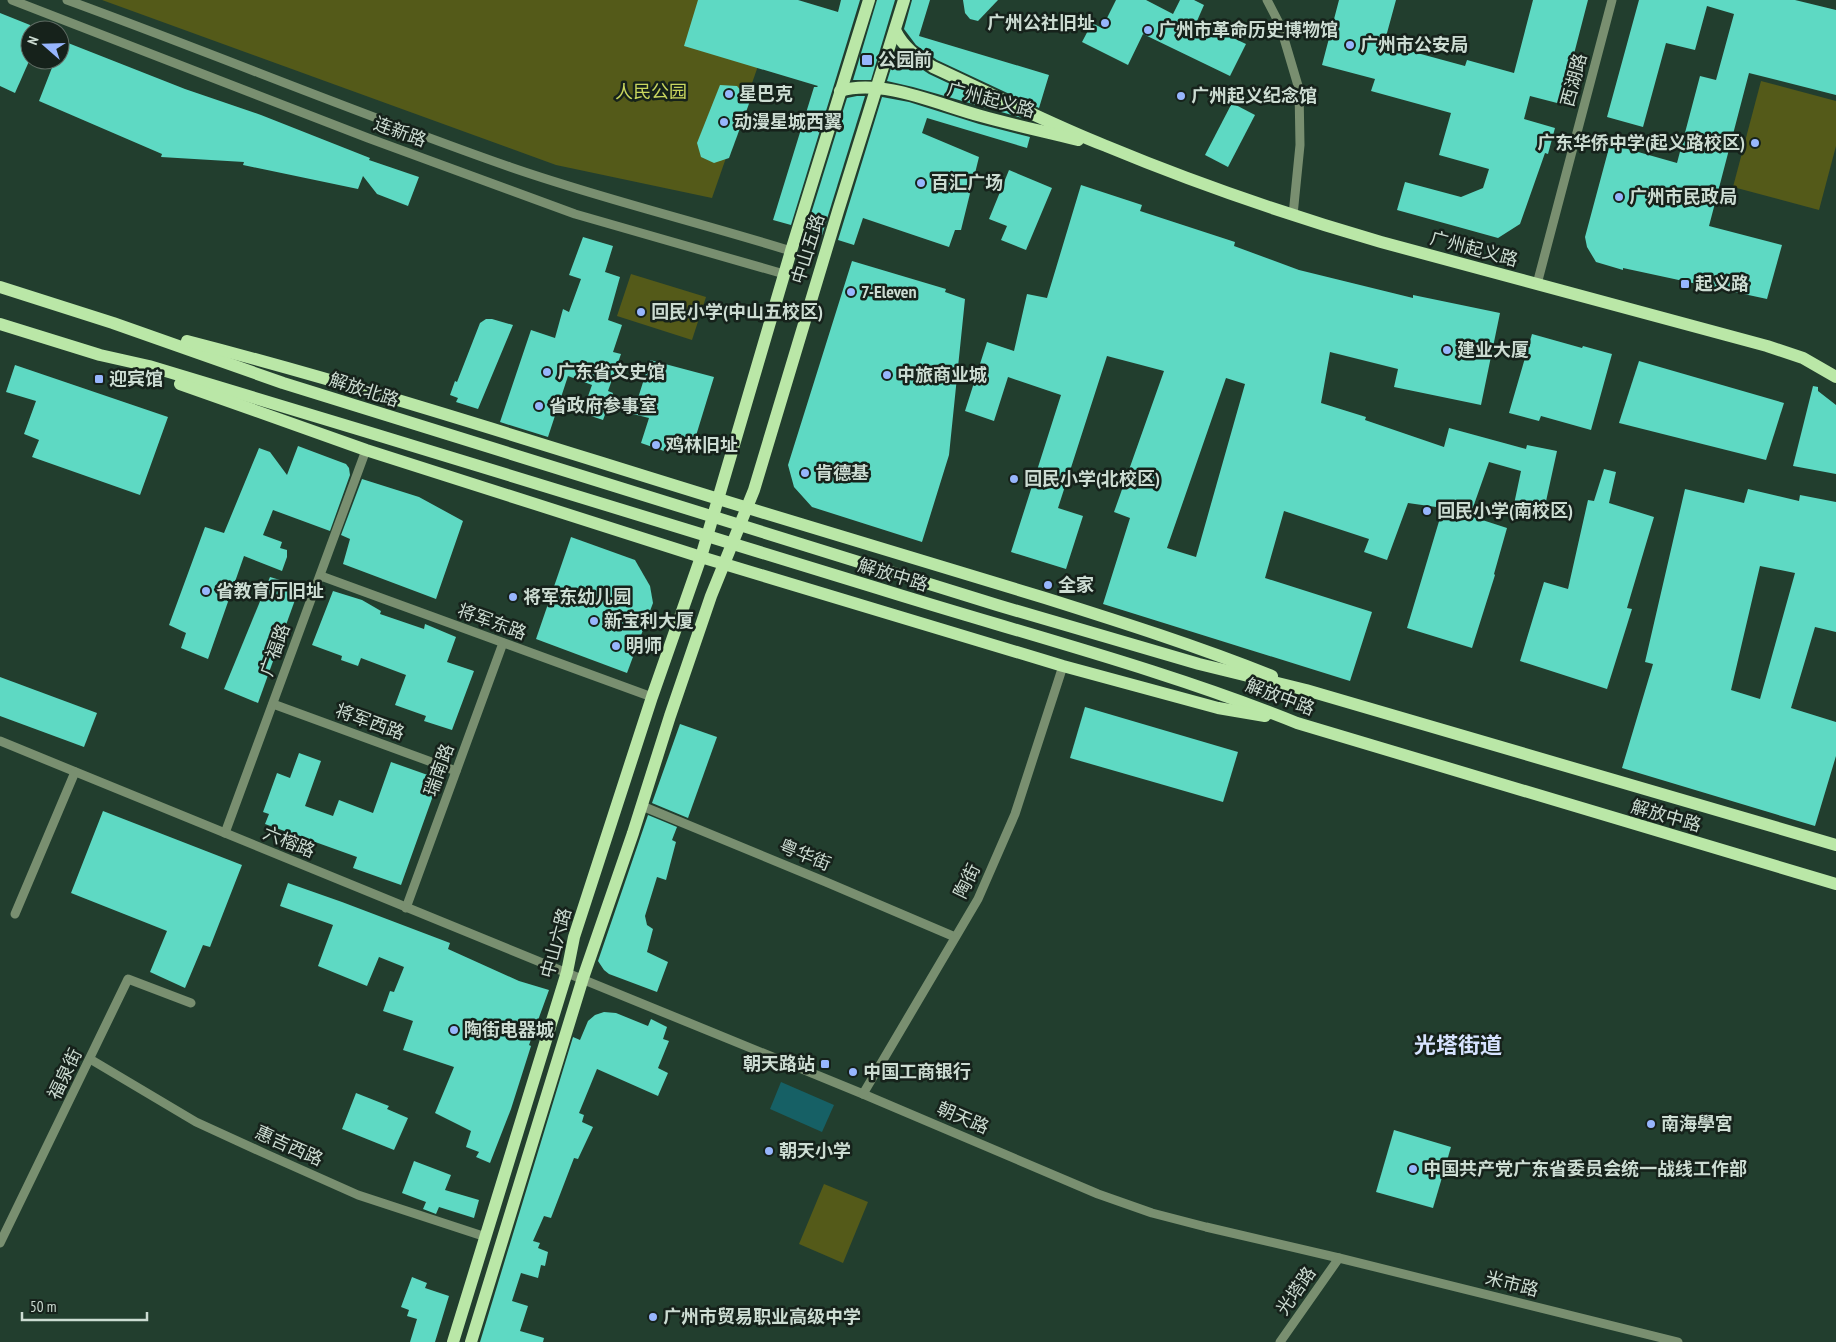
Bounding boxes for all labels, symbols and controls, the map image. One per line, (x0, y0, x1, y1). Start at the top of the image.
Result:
place label: 广州公社旧址 (987, 11, 1095, 34)
marker: 广州公社旧址 (1099, 17, 1111, 29)
place label: 广州市革命历史博物馆 (1158, 18, 1338, 41)
north arrow (20, 20, 70, 70)
marker: 广州市革命历史博物馆 (1142, 24, 1154, 36)
place label: 广州市公安局 (1360, 33, 1468, 56)
text: N (23, 34, 43, 47)
marker: 广州市公安局 (1344, 39, 1356, 51)
place label: 公园前 (878, 48, 932, 71)
street label: 西湖路 (1555, 51, 1592, 109)
marker: 公园前 (860, 53, 874, 67)
street label: 广州起义路 (945, 77, 1038, 122)
park label: 人民公园 (615, 80, 687, 103)
place label: 星巴克 (739, 82, 793, 105)
place label: 广州起义纪念馆 (1191, 84, 1317, 107)
marker: 星巴克 (723, 88, 735, 100)
marker: 广州起义纪念馆 (1175, 90, 1187, 102)
place label: 动漫星城西翼 (734, 110, 842, 133)
street label: 连新路 (371, 111, 429, 152)
marker: 动漫星城西翼 (718, 116, 730, 128)
place label: 广东华侨中学(起义路校区) (1537, 131, 1745, 154)
marker: 广东华侨中学(起义路校区) (1749, 137, 1761, 149)
place label: 百汇广场 (931, 171, 1003, 194)
marker: 百汇广场 (915, 177, 927, 189)
place label: 广州市民政局 (1629, 185, 1737, 208)
marker: 广州市民政局 (1613, 191, 1625, 203)
street label: 中山五路 (786, 211, 829, 287)
street label: 广州起义路 (1428, 226, 1521, 271)
place label: 起义路 (1695, 272, 1749, 295)
marker: 起义路 (1679, 278, 1691, 290)
place label: 7-Eleven (861, 280, 917, 303)
marker: 7-Eleven (845, 286, 857, 298)
place label: 回民小学(中山五校区) (651, 300, 823, 323)
marker: 回民小学(中山五校区) (635, 306, 647, 318)
place label: 建业大厦 (1457, 338, 1529, 361)
marker: 建业大厦 (1441, 344, 1453, 356)
place label: 广东省文史馆 (557, 360, 665, 383)
place label: 中旅商业城 (897, 363, 987, 386)
marker: 广东省文史馆 (541, 366, 553, 378)
place label: 迎宾馆 (109, 367, 163, 390)
street label: 解放北路 (326, 367, 402, 412)
marker: 中旅商业城 (881, 369, 893, 381)
marker: 迎宾馆 (93, 373, 105, 385)
place label: 省政府参事室 (549, 394, 657, 417)
marker: 省政府参事室 (533, 400, 545, 412)
place label: 鸡林旧址 (666, 433, 738, 456)
marker: 鸡林旧址 (650, 439, 662, 451)
place label: 肯德基 (815, 461, 869, 484)
marker: 肯德基 (799, 467, 811, 479)
place label: 回民小学(北校区) (1024, 467, 1160, 490)
marker: 回民小学(北校区) (1008, 473, 1020, 485)
place label: 回民小学(南校区) (1437, 499, 1573, 522)
marker: 回民小学(南校区) (1421, 505, 1433, 517)
street label: 解放中路 (855, 553, 931, 596)
place label: 全家 (1058, 573, 1094, 596)
place label: 省教育厅旧址 (216, 579, 324, 602)
marker: 全家 (1042, 579, 1054, 591)
marker: 省教育厅旧址 (200, 585, 212, 597)
place label: 将军东幼儿园 (523, 585, 631, 608)
marker: 将军东幼儿园 (507, 591, 519, 603)
street label: 将军东路 (454, 598, 530, 645)
place label: 新宝利大厦 (604, 609, 694, 632)
marker: 新宝利大厦 (588, 615, 600, 627)
street label: 广福路 (254, 621, 295, 679)
place label: 明师 (626, 634, 662, 657)
marker: 明师 (610, 640, 622, 652)
street label: 解放中路 (1242, 673, 1318, 720)
street label: 将军西路 (332, 698, 408, 745)
street label: 瑞南路 (418, 741, 459, 799)
street label: 解放中路 (1628, 795, 1704, 836)
street label: 六榕路 (260, 821, 319, 862)
street label: 粤华街 (776, 834, 835, 875)
street label: 陶街 (948, 860, 985, 902)
street label: 中山六路 (535, 905, 576, 981)
place label: 陶街电器城 (464, 1018, 554, 1041)
marker: 陶街电器城 (448, 1024, 460, 1036)
district label: 光塔街道 (1414, 1031, 1502, 1059)
street label: 福泉街 (42, 1044, 87, 1103)
place label: 朝天路站 (743, 1052, 815, 1075)
marker: 朝天路站 (819, 1058, 831, 1070)
place label: 中国工商银行 (863, 1060, 971, 1083)
marker: 中国工商银行 (847, 1066, 859, 1078)
street label: 朝天路 (934, 1096, 993, 1139)
place label: 南海學宮 (1661, 1112, 1733, 1135)
marker: 南海學宮 (1645, 1118, 1657, 1130)
street label: 惠吉西路 (252, 1120, 327, 1171)
place label: 朝天小学 (779, 1139, 851, 1162)
marker: 朝天小学 (763, 1145, 775, 1157)
place label: 中国共产党广东省委员会统一战线工作部 (1423, 1157, 1747, 1180)
marker: 中国共产党广东省委员会统一战线工作部 (1407, 1163, 1419, 1175)
street label: 光塔路 (1271, 1262, 1320, 1319)
street label: 米市路 (1483, 1266, 1541, 1301)
scale bar (22, 1290, 148, 1322)
text: 50 m (30, 1297, 56, 1316)
place label: 广州市贸易职业高级中学 (663, 1305, 861, 1328)
marker: 广州市贸易职业高级中学 (647, 1311, 659, 1323)

